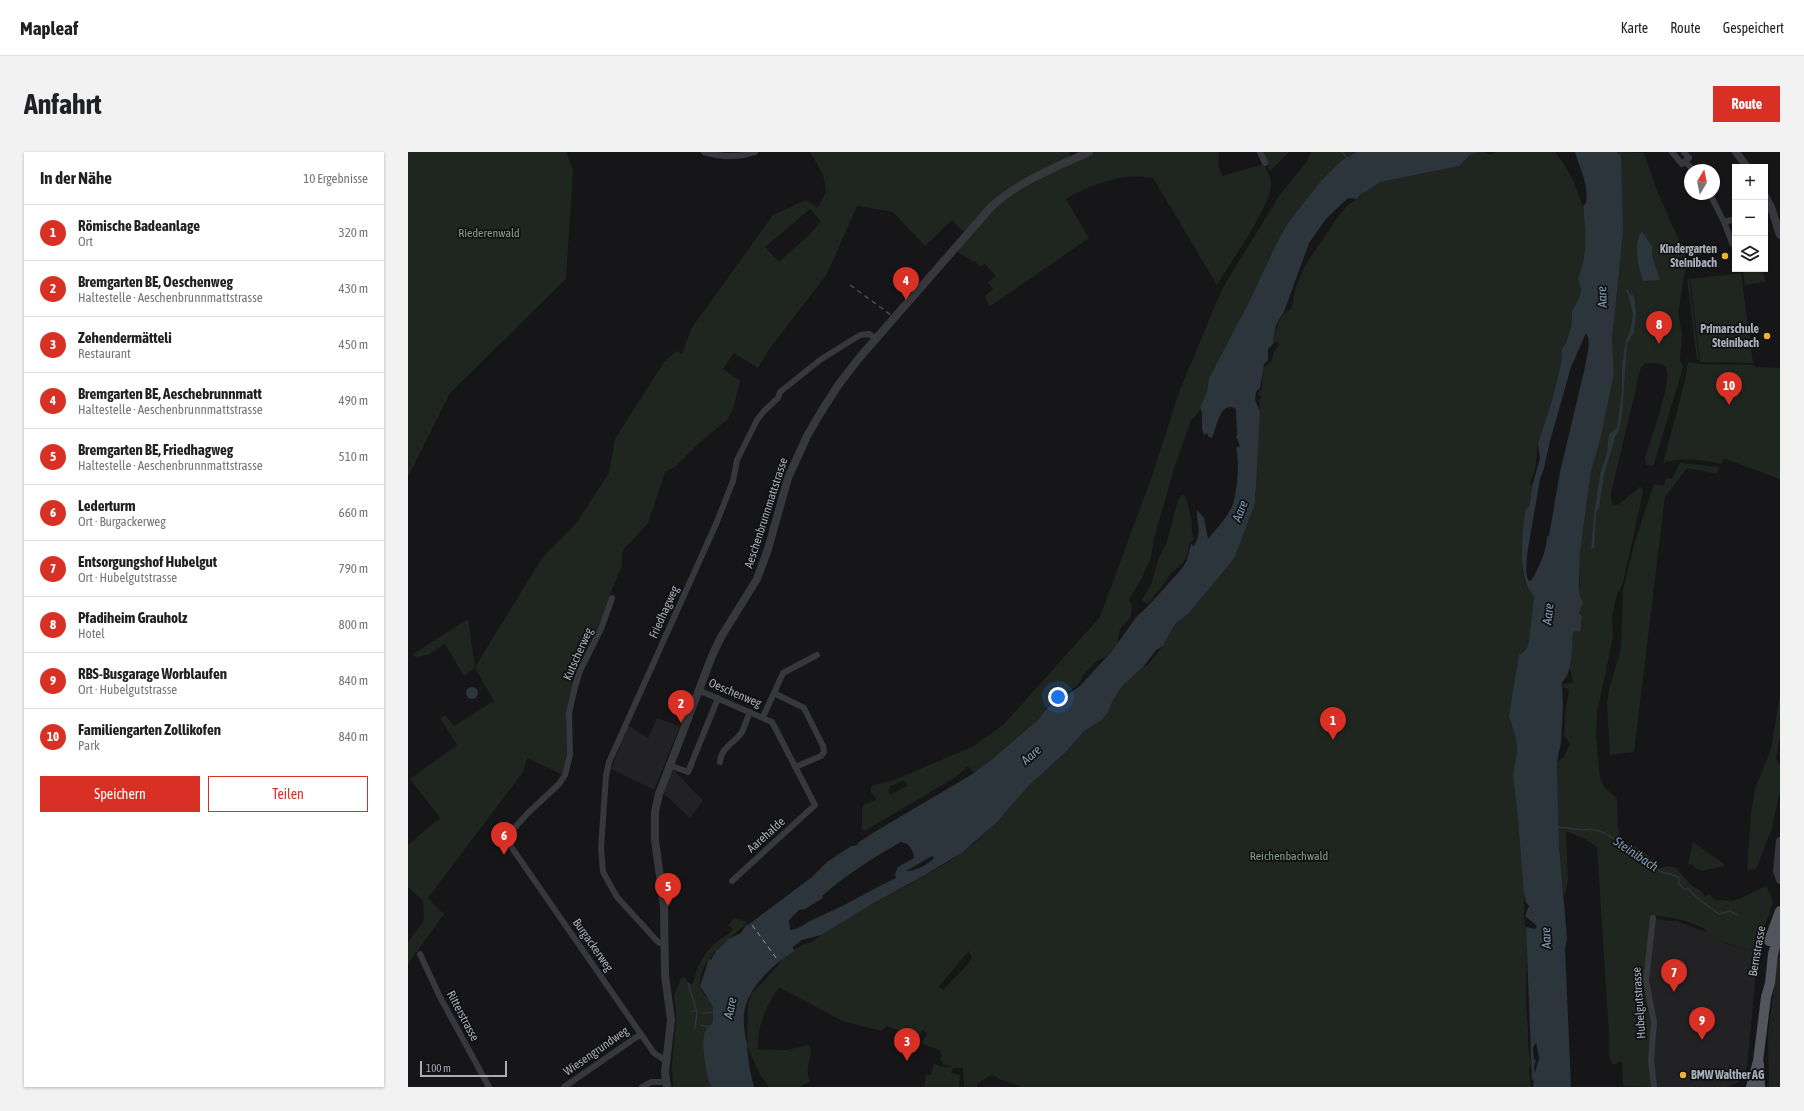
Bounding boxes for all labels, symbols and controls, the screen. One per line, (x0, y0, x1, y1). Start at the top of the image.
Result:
text: Mapleaf (20, 17, 78, 39)
text: Karte (1621, 20, 1648, 36)
text: Route (1670, 20, 1701, 36)
text: Gespeichert (1723, 20, 1784, 36)
button: Route (1713, 86, 1780, 122)
text: Anfahrt (24, 88, 102, 120)
north arrow (1684, 164, 1720, 200)
map controls (1732, 164, 1768, 272)
button: + (1732, 164, 1768, 200)
text: In der Nähe (40, 168, 112, 188)
text: 10 Ergebnisse (303, 171, 368, 186)
button: − (1732, 200, 1768, 236)
text: Römische Badeanlage (78, 217, 200, 234)
text: 1 (50, 225, 56, 240)
text: 320 m (339, 225, 368, 240)
park label: Riederenwald (458, 226, 520, 240)
text: Ort (78, 234, 93, 249)
button: layers (1732, 236, 1768, 272)
place label: Kindergarten Steinibach (1660, 242, 1717, 270)
marker: Kindergarten Steinibach (1720, 251, 1730, 261)
pin: 4 (893, 267, 919, 300)
text: Bremgarten BE, Oeschenweg (78, 273, 233, 290)
text: 2 (50, 281, 56, 296)
text: 430 m (339, 281, 368, 296)
water label: Aare (1594, 286, 1610, 309)
text: Haltestelle · Aeschenbrunnmattstrasse (78, 290, 263, 305)
pin: 8 (1646, 311, 1672, 344)
place label: Primarschule Steinibach (1700, 322, 1760, 350)
text: Zehendermätteli (78, 329, 172, 346)
marker: Primarschule Steinibach (1762, 331, 1772, 341)
text: 3 (50, 337, 56, 352)
text: 450 m (339, 337, 368, 352)
text: Restaurant (78, 346, 131, 361)
pin: 10 (1716, 372, 1742, 405)
text: Bremgarten BE, Aeschebrunnmatt (78, 385, 262, 402)
text: 4 (50, 393, 56, 408)
text: 490 m (339, 393, 368, 408)
text: Haltestelle · Aeschenbrunnmattstrasse (78, 402, 263, 417)
text: Bremgarten BE, Friedhagweg (78, 441, 233, 458)
text: 5 (50, 449, 56, 464)
text: 510 m (339, 449, 368, 464)
street label: Aeschenbrunnmattstrasse (742, 456, 790, 570)
text: Haltestelle · Aeschenbrunnmattstrasse (78, 458, 263, 473)
text: Lederturm (78, 497, 136, 514)
water label: Aare (1229, 498, 1251, 525)
text: 6 (50, 505, 56, 520)
text: 660 m (339, 505, 368, 520)
text: Ort · Burgackerweg (78, 514, 166, 529)
text: Entsorgungshof Hubelgut (78, 553, 217, 570)
text: 7 (50, 561, 56, 576)
text: 790 m (339, 561, 368, 576)
text: Ort · Hubelgutstrasse (78, 570, 177, 585)
street label: Friedhagweg (646, 583, 682, 641)
water label: Aare (1539, 602, 1557, 627)
text: Pfadiheim Grauholz (78, 609, 187, 626)
text: 8 (50, 617, 56, 632)
text: 800 m (339, 617, 368, 632)
street label: Kutscherweg (560, 625, 596, 682)
text: Hotel (78, 626, 105, 641)
text: RBS-Busgarage Worblaufen (78, 665, 227, 682)
text: 9 (50, 673, 56, 688)
text: 840 m (339, 673, 368, 688)
street label: Oeschenweg (707, 676, 764, 711)
text: Ort · Hubelgutstrasse (78, 682, 177, 697)
your location (1048, 687, 1068, 707)
pin: 2 (668, 690, 694, 723)
pin: 1 (1320, 707, 1346, 740)
text: Familiengarten Zollikofen (78, 721, 221, 738)
text: 10 (47, 729, 59, 744)
text: 840 m (339, 729, 368, 744)
text: Park (78, 738, 100, 753)
water label: Aare (1017, 742, 1044, 769)
button: Speichern (40, 776, 200, 812)
button: Teilen (208, 776, 368, 812)
street label: Aarehalde (744, 814, 788, 856)
pin: 6 (491, 822, 517, 855)
water label: Steinibach (1610, 833, 1662, 875)
park label: Reichenbachwald (1250, 849, 1328, 863)
pin: 5 (655, 873, 681, 906)
street label: Burgackerweg (570, 916, 617, 975)
street label: Bernstrasse (1746, 925, 1768, 977)
water label: Aare (1538, 927, 1554, 950)
pin: 7 (1661, 959, 1687, 992)
street label: Hubelgutstrasse (1630, 967, 1648, 1039)
street label: Ritterstrasse (444, 988, 482, 1044)
water label: Aare (720, 996, 740, 1021)
pin: 9 (1689, 1007, 1715, 1040)
street label: Wiesengrundweg (561, 1023, 632, 1079)
pin: 3 (894, 1028, 920, 1061)
scale bar (420, 1059, 507, 1078)
text: 100 m (426, 1062, 451, 1074)
place label: BMW Walther AG (1691, 1068, 1765, 1082)
marker: BMW Walther AG (1678, 1070, 1688, 1080)

